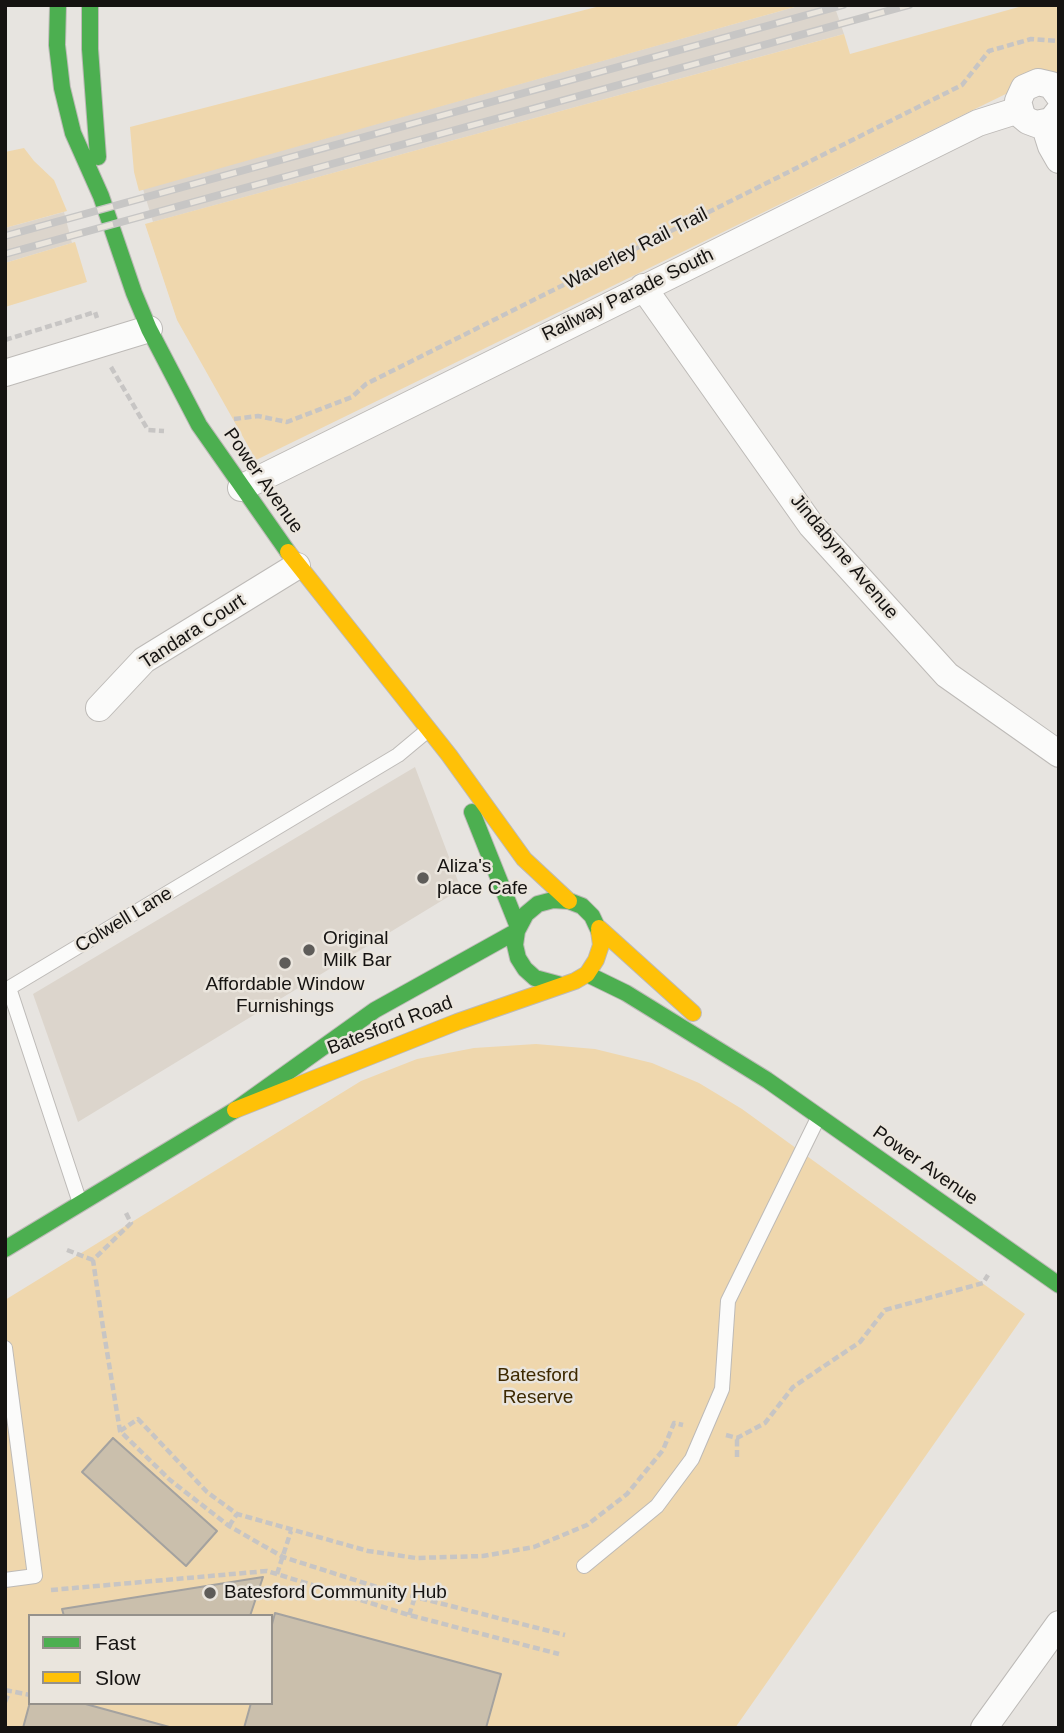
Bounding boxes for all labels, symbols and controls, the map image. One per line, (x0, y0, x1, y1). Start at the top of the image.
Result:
street label: Waverley Rail Trail (560, 203, 712, 295)
street label: Railway Parade South (539, 244, 717, 346)
street label: Power Avenue (218, 424, 308, 538)
street label: Jindabyne Avenue (785, 490, 903, 624)
street label: Tandara Court (136, 590, 250, 674)
place label: Aliza's place Cafe (437, 856, 528, 900)
marker: Aliza's place Cafe (415, 870, 431, 886)
street label: Colwell Lane (72, 882, 176, 958)
place label: Original Milk Bar (323, 928, 392, 972)
marker: Original Milk Bar (301, 942, 317, 958)
marker: Affordable Window Furnishings (277, 955, 293, 971)
place label: Affordable Window Furnishings (205, 974, 365, 1018)
street label: Batesford Road (324, 992, 456, 1060)
street label: Power Avenue (868, 1121, 982, 1211)
park label: Batesford Reserve (497, 1365, 579, 1409)
place label: Batesford Community Hub (224, 1582, 447, 1604)
marker: Batesford Community Hub (202, 1585, 218, 1601)
legend (28, 1614, 273, 1705)
text: Fast (95, 1631, 136, 1654)
text: Slow (95, 1666, 141, 1689)

